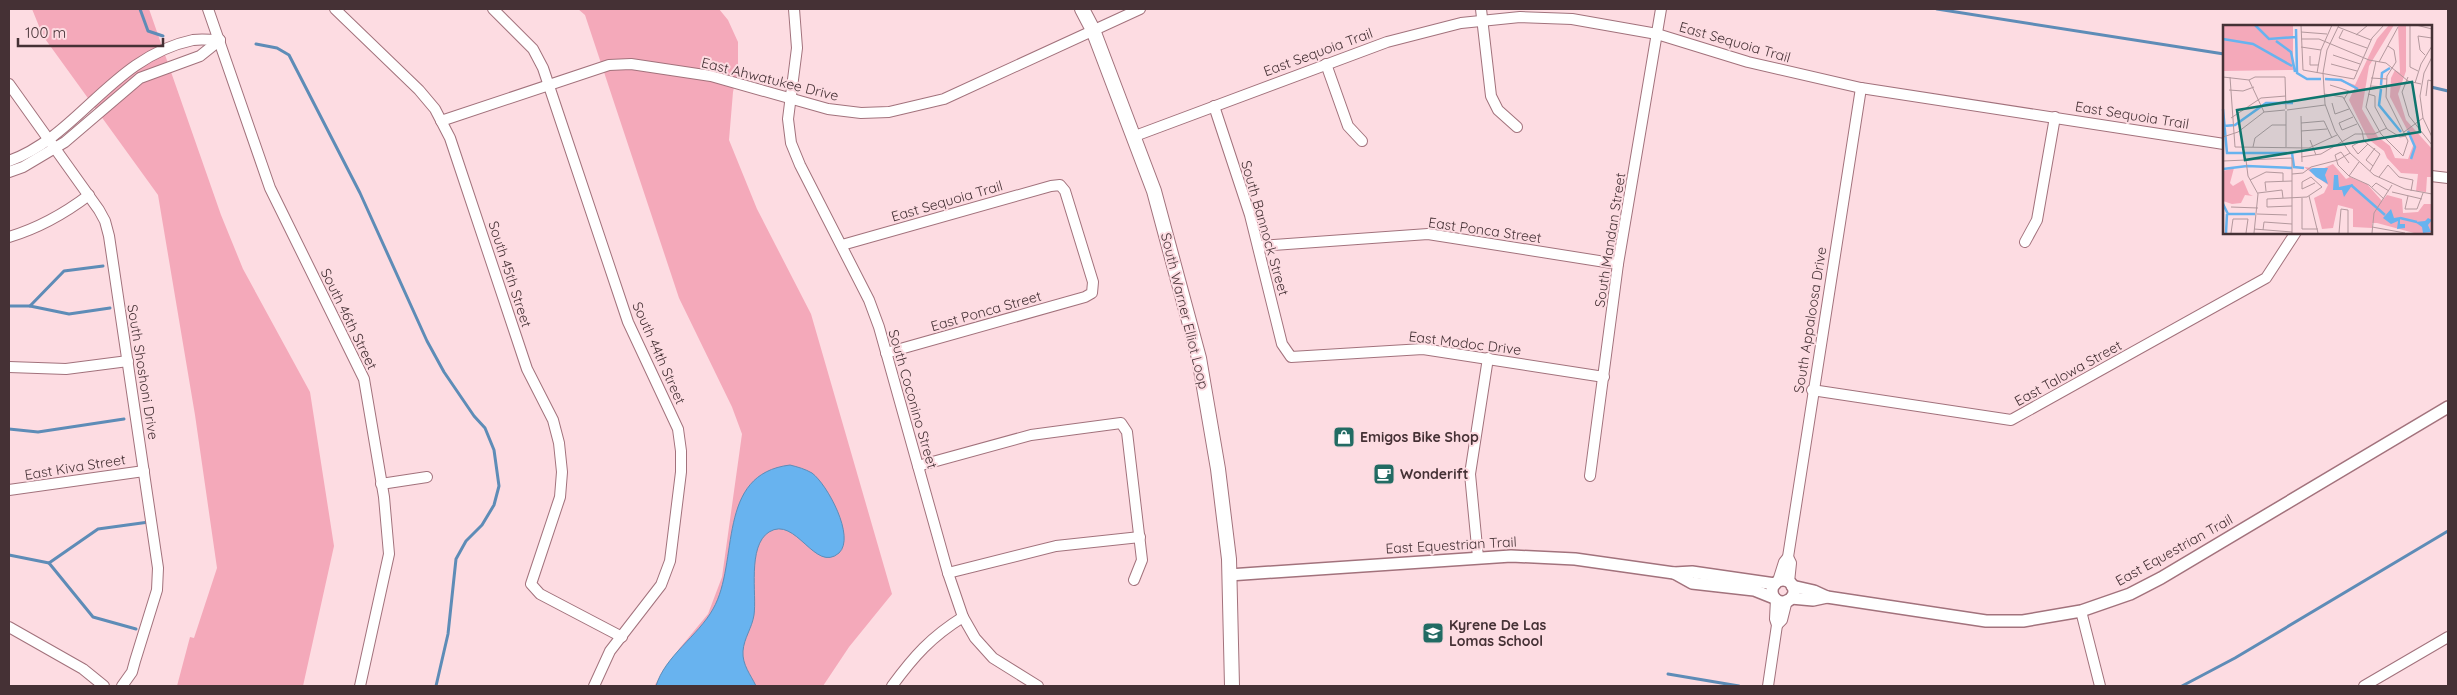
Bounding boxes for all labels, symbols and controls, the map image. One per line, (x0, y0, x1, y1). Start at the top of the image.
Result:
scale bar (18, 15, 162, 47)
street label: East Sequoia Trail (1677, 17, 1793, 67)
text: 100 m (25, 23, 66, 42)
street label: East Sequoia Trail (1261, 24, 1375, 80)
inset map (2223, 25, 2432, 234)
street label: East Ahwatukee Drive (699, 53, 841, 105)
street label: East Sequoia Trail (2074, 97, 2190, 133)
street label: South Bannock Street (1237, 158, 1293, 298)
street label: South Mandan Street (1590, 171, 1630, 309)
street label: East Sequoia Trail (889, 176, 1005, 226)
street label: East Ponca Street (1427, 213, 1543, 247)
street label: South 45th Street (484, 219, 536, 330)
street label: South Warner Elliot Loop (1157, 231, 1213, 391)
street label: South Appaloosa Drive (1790, 245, 1830, 394)
street label: South 46th Street (317, 265, 381, 373)
street label: East Ponca Street (929, 287, 1044, 335)
street label: South 44th Street (628, 299, 690, 407)
street label: South Shoshoni Drive (123, 303, 163, 441)
street label: South Coconino Street (885, 327, 942, 471)
street label: East Modoc Drive (1408, 327, 1522, 359)
street label: East Talowa Street (2011, 336, 2125, 410)
shop icon: Emigos Bike Shop (1332, 425, 1356, 449)
place label: Emigos Bike Shop (1360, 428, 1479, 446)
street label: East Kiva Street (23, 450, 127, 484)
cafe icon: Wonderift (1372, 462, 1396, 486)
place label: Wonderift (1400, 465, 1469, 483)
street label: East Equestrian Trail (2112, 510, 2236, 590)
street label: East Equestrian Trail (1385, 533, 1517, 557)
place label: Kyrene De Las Lomas School (1449, 616, 1547, 650)
school or university icon: Kyrene De Las Lomas School (1421, 621, 1445, 645)

